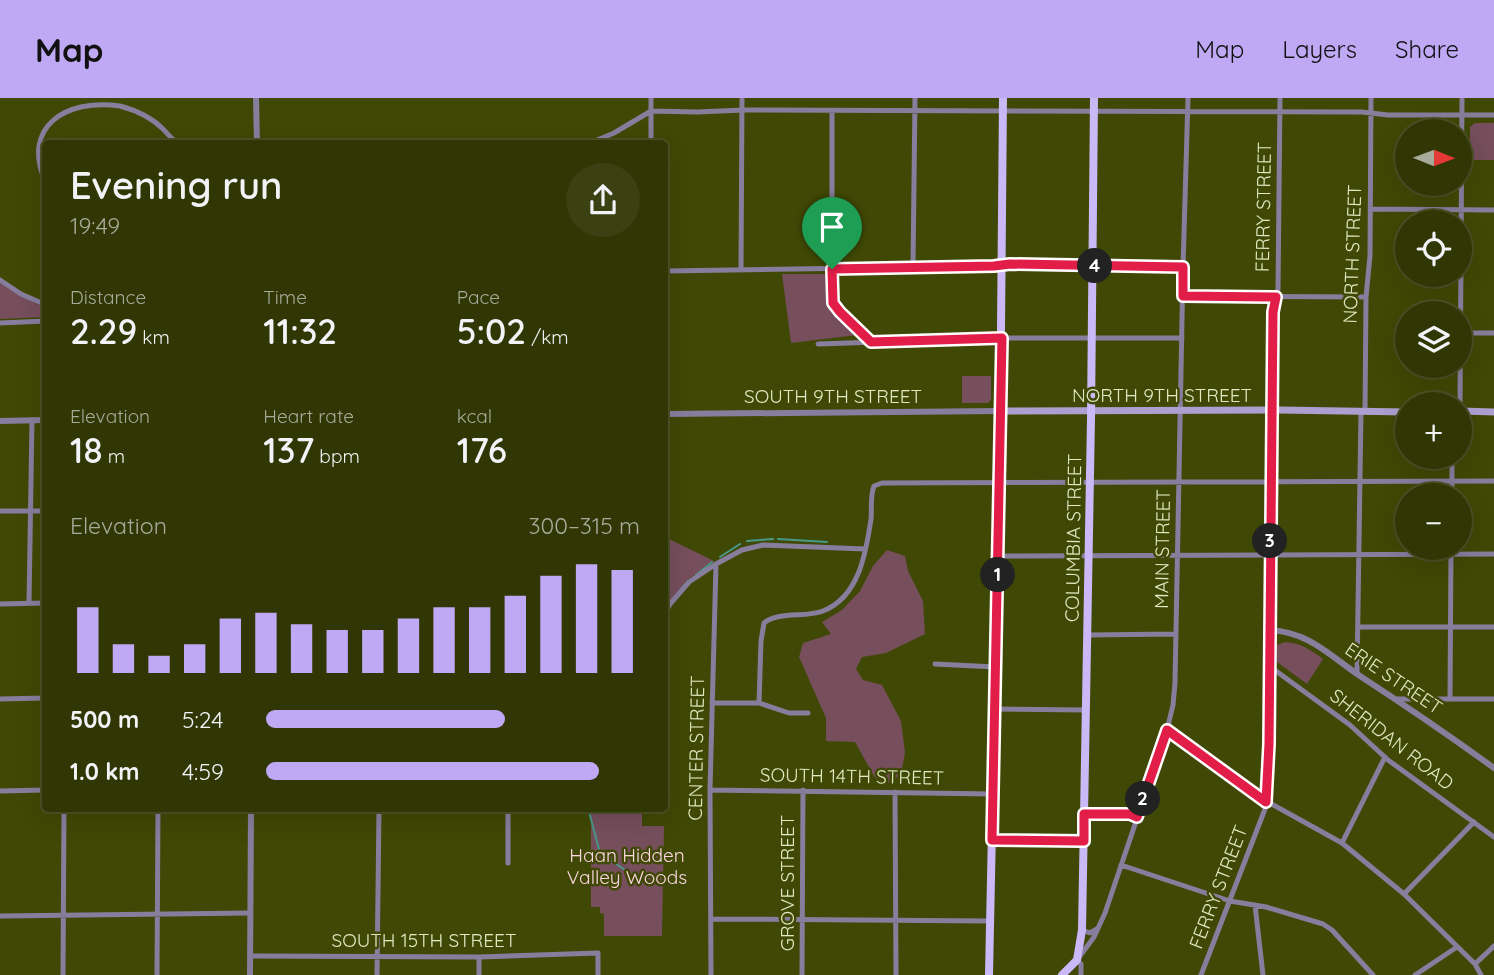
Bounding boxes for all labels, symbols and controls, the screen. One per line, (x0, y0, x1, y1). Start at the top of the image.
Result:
text: Map (35, 29, 103, 70)
text: Map (1195, 34, 1244, 64)
text: Layers (1282, 34, 1357, 64)
text: Share (1395, 34, 1459, 64)
north arrow (1395, 119, 1472, 196)
map controls (1395, 119, 1472, 560)
street label: FERRY STREET (1250, 142, 1276, 272)
text: Evening run (70, 161, 283, 209)
button: share (566, 163, 640, 237)
street label: NORTH STREET (1338, 184, 1366, 324)
pin (802, 197, 862, 269)
icon: arrive (813, 208, 851, 246)
button: locate (1395, 210, 1472, 287)
text: 19:49 (70, 211, 120, 240)
pin: 4 (1078, 248, 1112, 284)
text: 4 (1089, 253, 1100, 277)
text: Distance (70, 285, 146, 309)
text: Time (263, 285, 307, 309)
text: Pace (457, 285, 500, 309)
button: layers (1395, 301, 1472, 378)
text: 2.29 (70, 309, 137, 353)
text: 11:32 (263, 309, 337, 353)
text: 5:02 (457, 309, 526, 353)
text: km (137, 325, 170, 349)
text: /km (526, 325, 569, 349)
street label: NORTH 9TH STREET (1072, 383, 1252, 407)
street label: SOUTH 9TH STREET (744, 384, 922, 408)
button: + (1395, 392, 1472, 469)
text: Elevation (70, 404, 150, 428)
text: Heart rate (263, 404, 354, 428)
text: kcal (457, 404, 492, 428)
text: 18 (70, 428, 102, 472)
text: 137 (263, 428, 314, 472)
text: 176 (457, 428, 507, 472)
text: m (102, 444, 125, 468)
text: bpm (314, 444, 360, 468)
street label: COLUMBIA STREET (1060, 454, 1086, 622)
button: − (1395, 483, 1472, 560)
street label: MAIN STREET (1149, 489, 1175, 609)
text: Elevation (70, 511, 167, 540)
text: 300–315 m (528, 511, 640, 540)
pin: 3 (1252, 524, 1288, 558)
text: 3 (1264, 528, 1275, 552)
pin: 1 (981, 558, 1016, 592)
text: 1 (994, 562, 1001, 586)
street label: ERIE STREET (1341, 637, 1447, 719)
street label: CENTER STREET (683, 675, 709, 821)
street label: SHERIDAN ROAD (1325, 683, 1459, 795)
text: 500 m (70, 705, 139, 734)
text: 5:24 (182, 705, 223, 734)
text: 1.0 km (70, 757, 140, 786)
text: 4:59 (182, 757, 224, 786)
street label: SOUTH 14TH STREET (760, 762, 944, 790)
pin: 2 (1126, 782, 1160, 816)
text: 2 (1137, 786, 1148, 810)
street label: GROVE STREET (775, 815, 799, 951)
street label: FERRY STREET (1183, 822, 1253, 952)
park label: Haan Hidden Valley Woods (567, 843, 687, 889)
street label: SOUTH 15TH STREET (332, 928, 516, 952)

